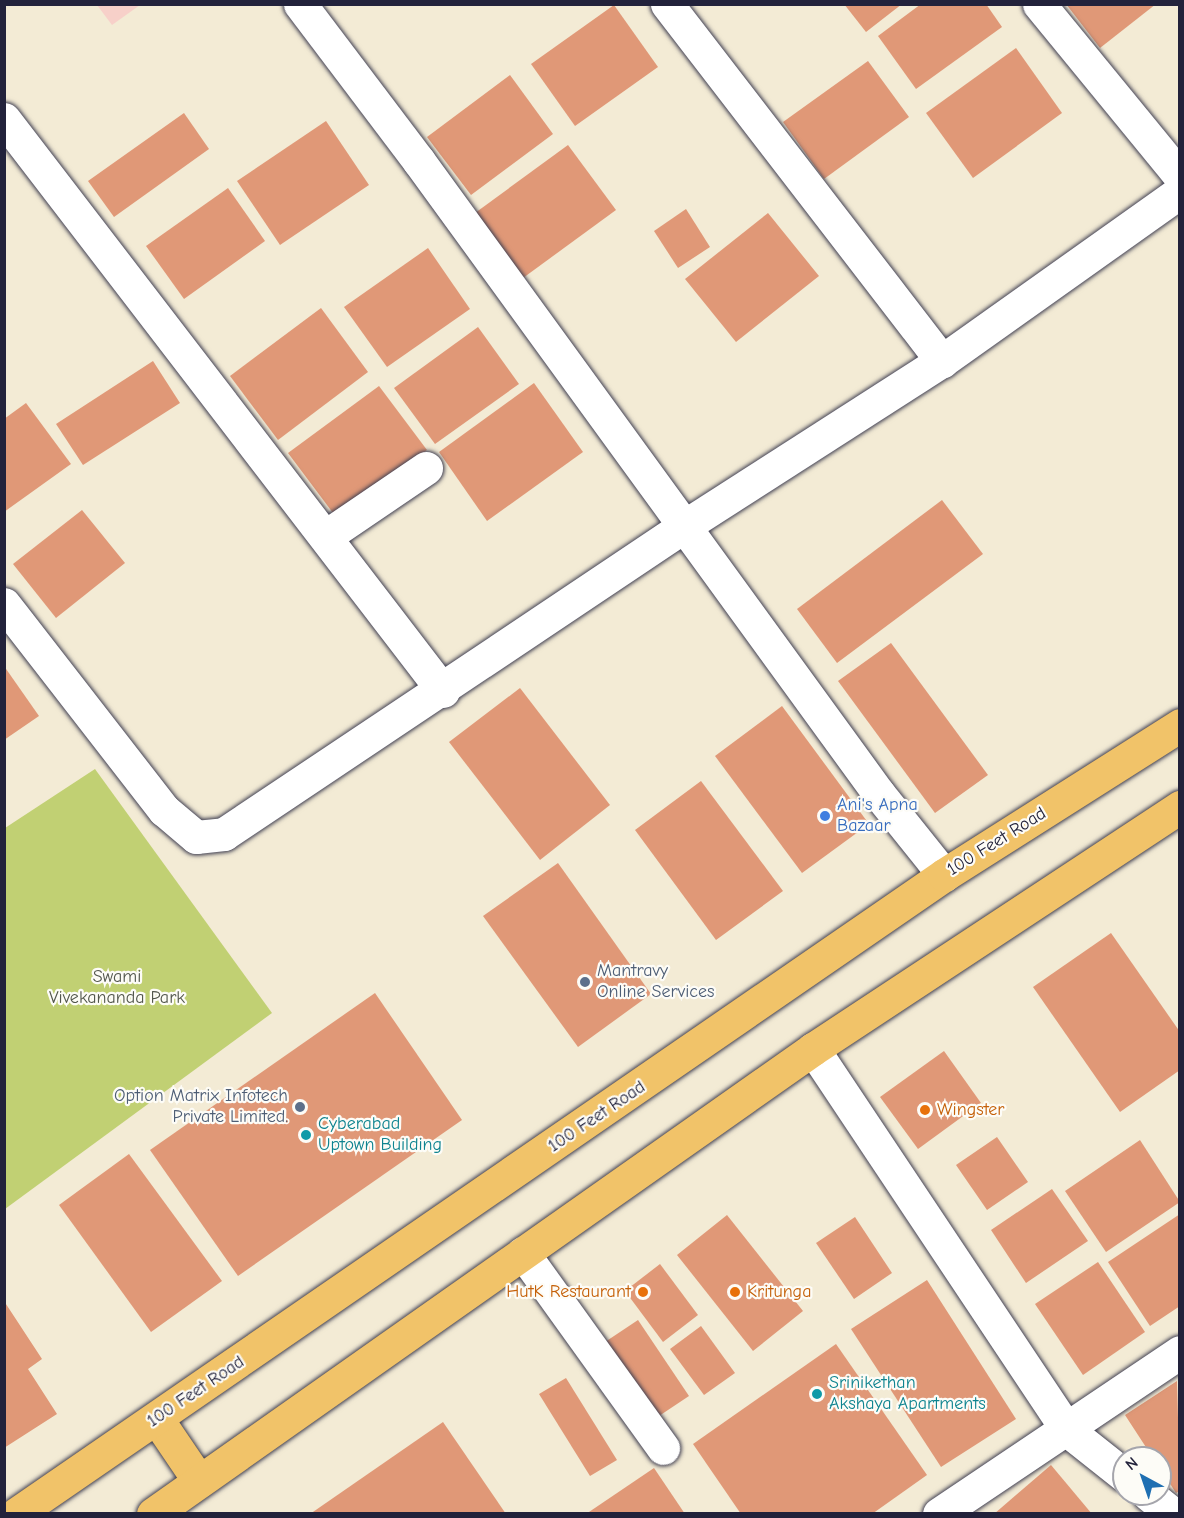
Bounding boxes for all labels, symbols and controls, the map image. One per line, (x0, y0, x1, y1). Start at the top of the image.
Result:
place label: Ani's Apna Bazaar (837, 795, 918, 838)
street label: 100 Feet Road (944, 803, 1050, 881)
marker: Ani's Apna Bazaar (818, 809, 832, 823)
place label: Mantravy Online Services (597, 961, 714, 1004)
park label: Swami Vivekananda Park (49, 967, 185, 1010)
marker: Mantravy Online Services (578, 975, 592, 989)
street label: 100 Feet Road (544, 1077, 650, 1157)
place label: Option Matrix Infotech Private Limited. (114, 1086, 288, 1128)
place label: Wingster (937, 1099, 1004, 1121)
marker: Option Matrix Infotech Private Limited. (293, 1100, 307, 1114)
marker: Wingster (918, 1103, 932, 1117)
place label: Cyberabad Uptown Building (318, 1114, 442, 1156)
marker: Cyberabad Uptown Building (299, 1128, 313, 1142)
place label: HutK Restaurant (506, 1281, 631, 1303)
place label: Kritunga (747, 1281, 811, 1303)
marker: HutK Restaurant (636, 1285, 650, 1299)
marker: Kritunga (728, 1285, 742, 1299)
street label: 100 Feet Road (143, 1352, 249, 1432)
place label: Srinikethan Akshaya Apartments (829, 1373, 986, 1416)
marker: Srinikethan Akshaya Apartments (810, 1387, 824, 1401)
north arrow (1112, 1446, 1172, 1506)
text: N (1122, 1453, 1141, 1474)

